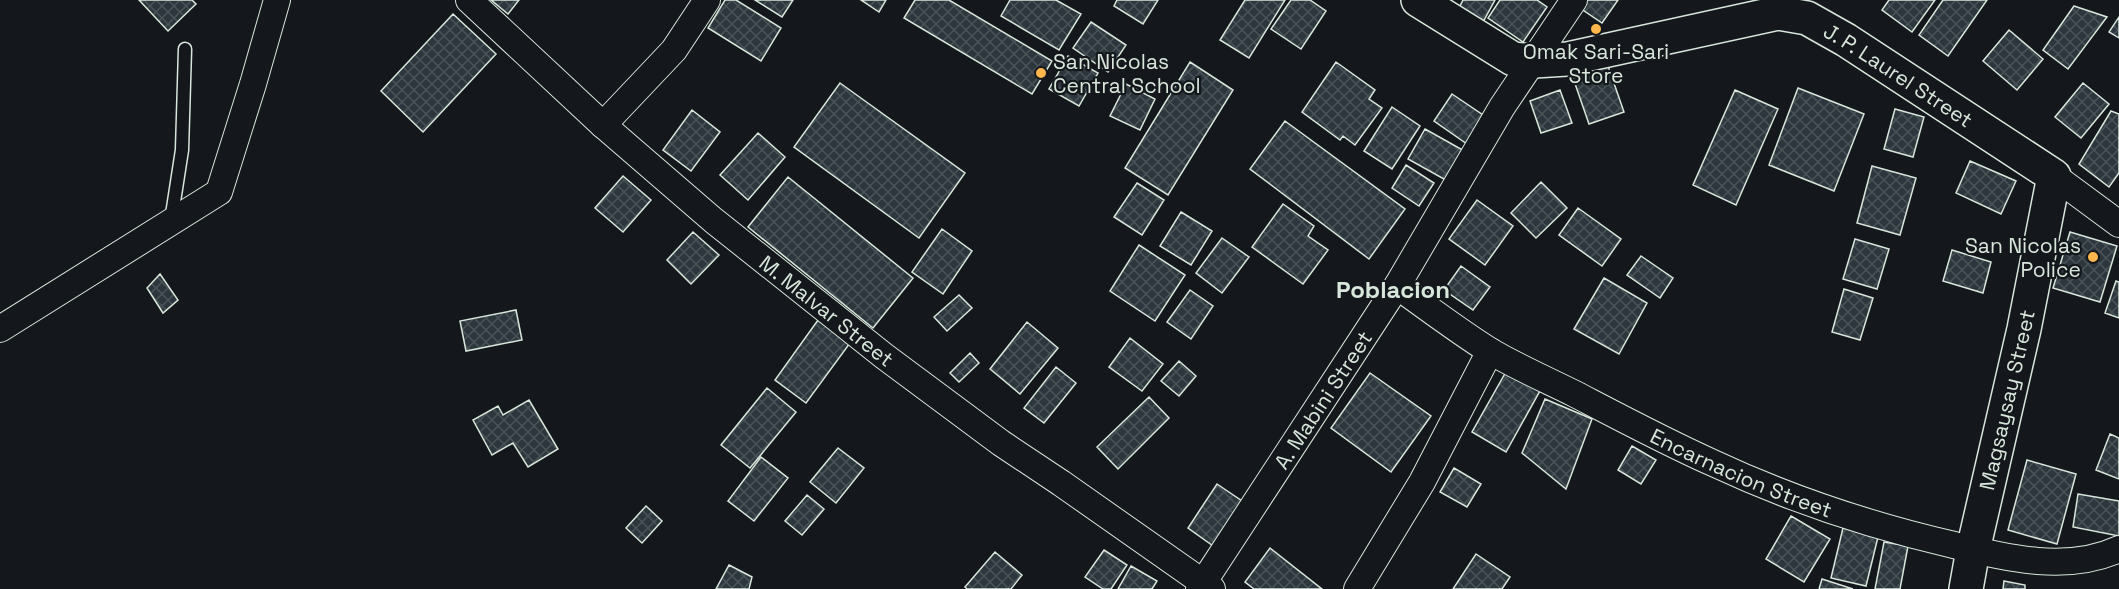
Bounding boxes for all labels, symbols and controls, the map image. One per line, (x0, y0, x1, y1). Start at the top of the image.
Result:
street label: J. P. Laurel Street (1819, 17, 1978, 133)
marker: Omak Sari-Sari Store (1589, 22, 1603, 36)
place label: Omak Sari-Sari Store (1523, 38, 1669, 89)
place label: San Nicolas Central School (1053, 48, 1201, 99)
marker: San Nicolas Central School (1034, 66, 1048, 80)
place label: San Nicolas Police (1965, 232, 2081, 283)
street label: M. Malvar Street (754, 249, 899, 372)
marker: San Nicolas Police (2086, 250, 2100, 264)
district label: Poblacion (1336, 274, 1450, 305)
street label: Magsaysay Street (1973, 307, 2041, 493)
street label: A. Mabini Street (1268, 326, 1378, 474)
street label: Encarnacion Street (1646, 422, 1836, 523)

